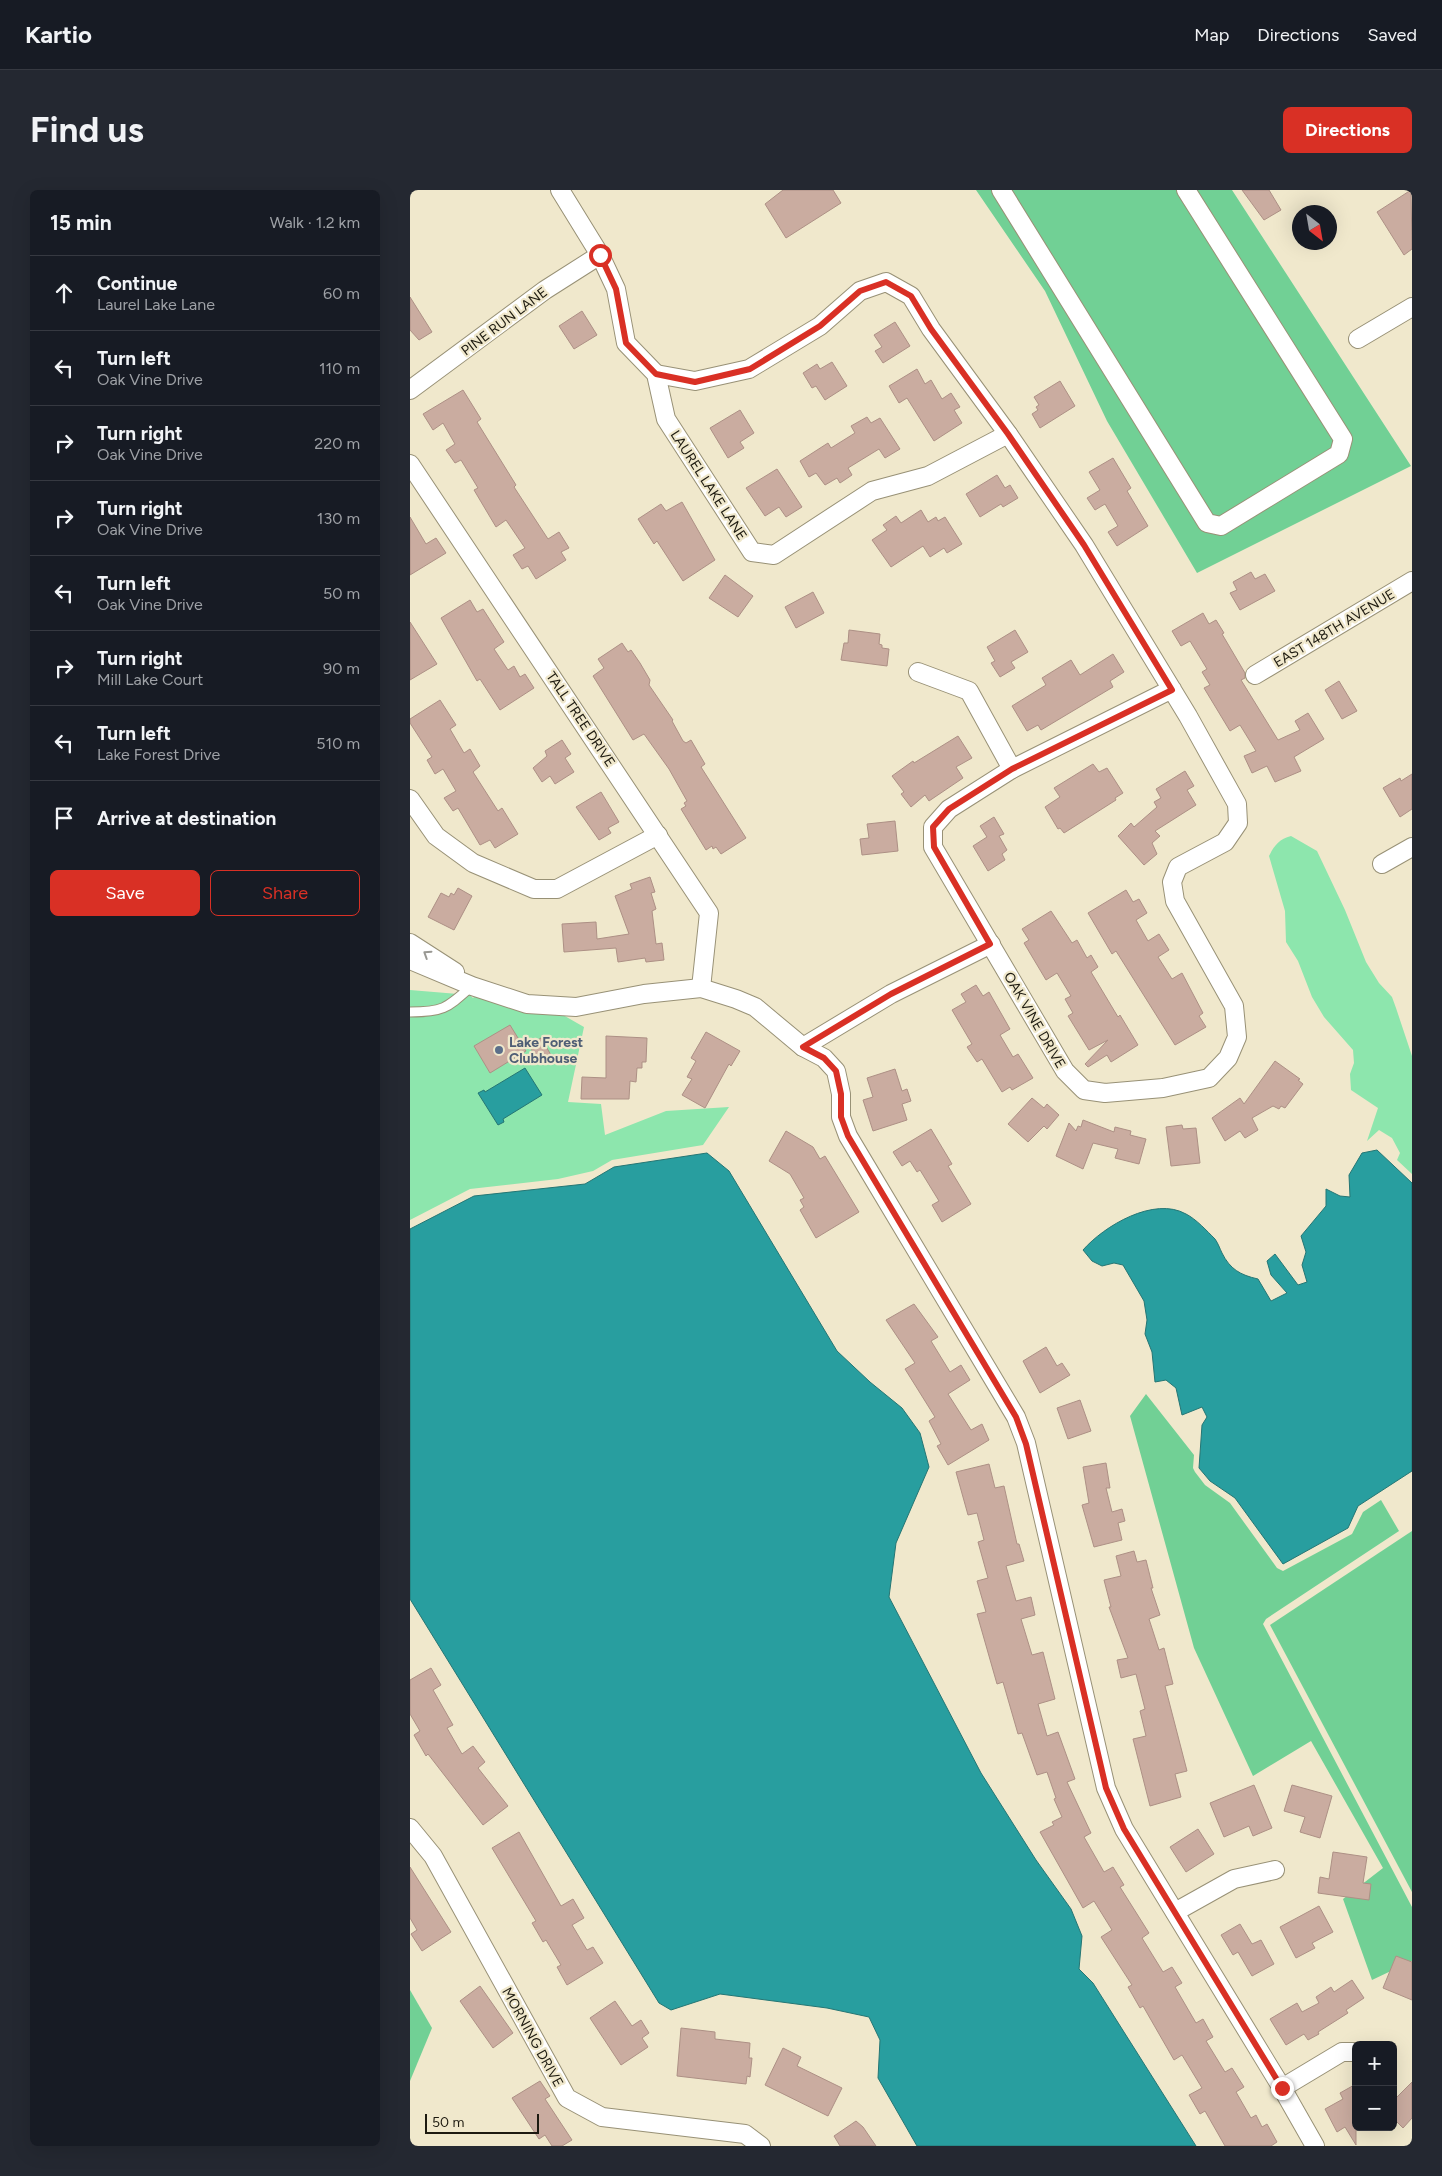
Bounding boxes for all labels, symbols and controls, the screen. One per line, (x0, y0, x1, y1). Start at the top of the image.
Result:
text: Kartio (25, 20, 92, 49)
text: Map (1194, 24, 1229, 46)
text: Directions (1257, 24, 1339, 46)
text: Saved (1367, 24, 1417, 46)
button: Directions (1283, 107, 1412, 153)
text: Find us (30, 109, 144, 151)
north arrow (1292, 205, 1337, 250)
text: 15 min (50, 210, 112, 235)
text: Walk · 1.2 km (270, 213, 360, 232)
route start (589, 244, 612, 267)
text: Continue (97, 272, 177, 295)
icon: ahead (50, 279, 78, 307)
text: 60 m (323, 284, 360, 303)
street label: PINE RUN LANE (458, 284, 551, 359)
text: Laurel Lake Lane (97, 295, 215, 314)
text: Turn left (97, 347, 171, 370)
icon: left (50, 354, 78, 382)
text: 110 m (319, 359, 360, 378)
text: Oak Vine Drive (97, 370, 203, 389)
text: Turn right (97, 422, 183, 445)
street label: LAUREL LAKE LANE (667, 427, 750, 543)
icon: right (50, 429, 78, 457)
text: 220 m (314, 434, 360, 453)
text: Oak Vine Drive (97, 445, 203, 464)
text: Turn right (97, 497, 183, 520)
icon: right (50, 504, 78, 532)
text: 130 m (317, 509, 360, 528)
text: Oak Vine Drive (97, 520, 203, 539)
text: Turn left (97, 572, 171, 595)
icon: left (50, 579, 78, 607)
text: 50 m (323, 584, 360, 603)
street label: EAST 148TH AVENUE (1271, 586, 1398, 671)
text: Oak Vine Drive (97, 595, 203, 614)
text: Turn right (97, 647, 183, 670)
icon: right (50, 654, 78, 682)
text: 90 m (323, 659, 360, 678)
street label: TALL TREE DRIVE (543, 669, 619, 770)
text: Mill Lake Court (97, 670, 203, 689)
text: Turn left (97, 722, 171, 745)
icon: left (50, 729, 78, 757)
text: 510 m (316, 734, 360, 753)
text: Lake Forest Drive (97, 745, 220, 764)
icon: arrive (50, 804, 78, 832)
text: Arrive at destination (97, 807, 276, 830)
button: Save (50, 870, 200, 916)
button: Share (210, 870, 360, 916)
one-way arrow (424, 950, 433, 960)
street label: OAK VINE DRIVE (1000, 969, 1069, 1072)
place label: Lake Forest Clubhouse (509, 1034, 584, 1067)
marker: Lake Forest Clubhouse (493, 1044, 505, 1056)
street label: MORNING DRIVE (498, 1984, 567, 2090)
map controls (1352, 2041, 1397, 2131)
button: + (1352, 2041, 1397, 2086)
route end (1271, 2077, 1294, 2100)
button: − (1352, 2086, 1397, 2131)
scale bar (425, 2111, 539, 2134)
text: 50 m (432, 2114, 464, 2131)

